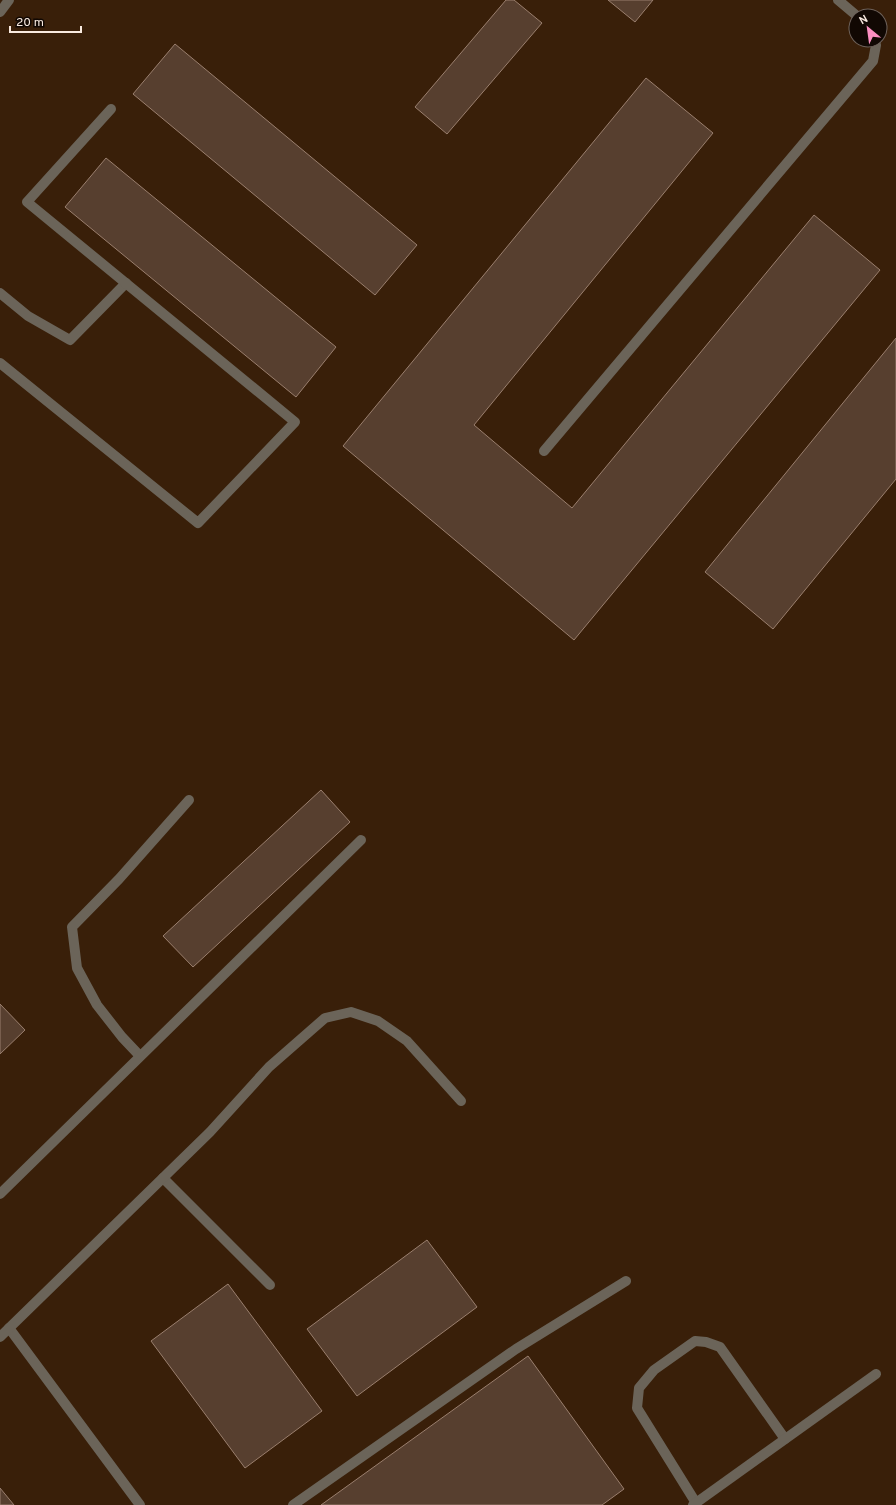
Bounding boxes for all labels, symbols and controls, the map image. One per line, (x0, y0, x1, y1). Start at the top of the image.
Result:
scale bar (10, 8, 81, 34)
north arrow (848, 8, 888, 48)
text: N (857, 12, 870, 28)
text: 20 m (16, 15, 44, 31)

